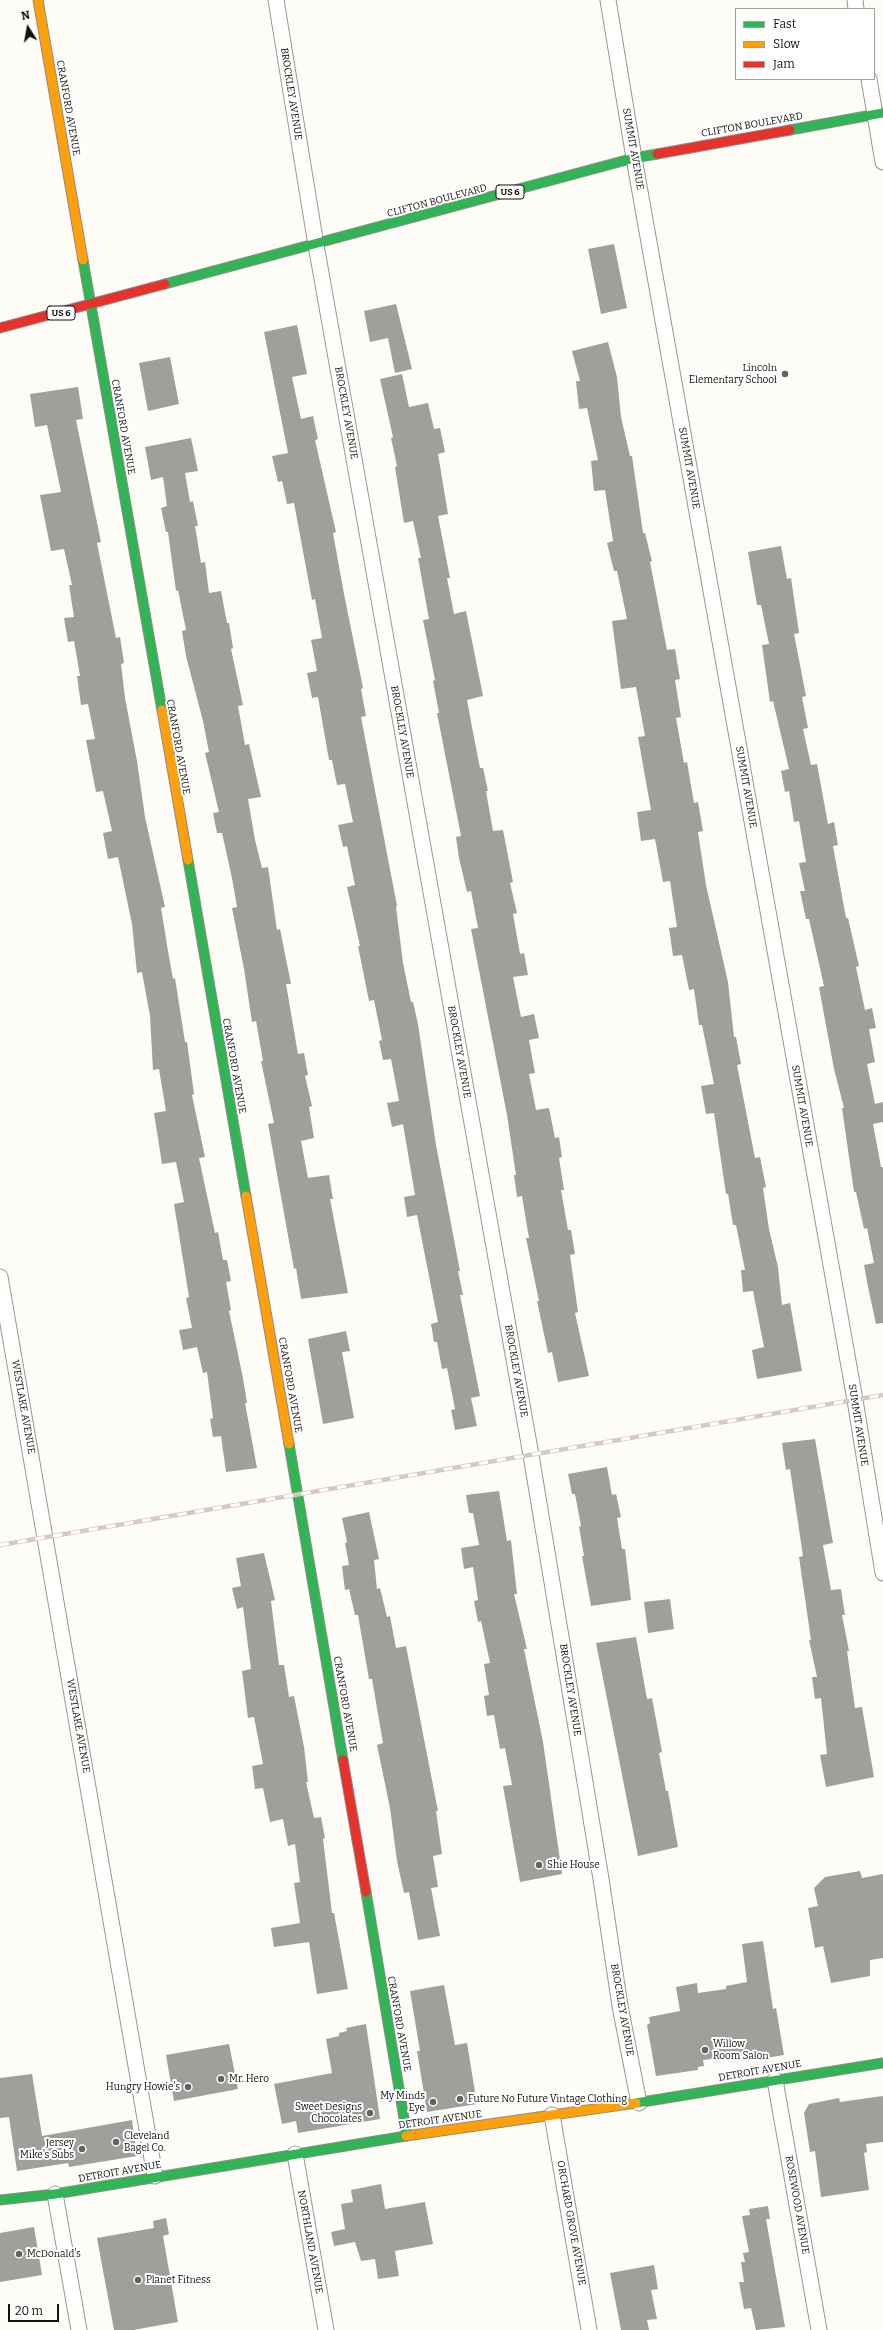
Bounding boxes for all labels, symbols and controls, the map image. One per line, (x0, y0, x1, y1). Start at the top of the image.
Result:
north arrow (8, 8, 48, 48)
legend (735, 8, 875, 80)
text: N (20, 9, 31, 23)
text: Fast (773, 17, 796, 31)
text: Slow (773, 37, 800, 51)
street label: BROCKLEY AVENUE (278, 47, 304, 141)
text: Jam (773, 57, 795, 71)
street label: CRANFORD AVENUE (54, 59, 82, 157)
street label: SUMMIT AVENUE (620, 107, 646, 191)
street label: CLIFTON BOULEVARD (700, 110, 804, 140)
street label: CLIFTON BOULEVARD (386, 182, 488, 220)
road number: US 6 (496, 185, 524, 199)
road number: US 6 (47, 306, 75, 320)
place label: Lincoln Elementary School (689, 362, 777, 386)
street label: BROCKLEY AVENUE (332, 366, 360, 460)
marker: Lincoln Elementary School (780, 369, 790, 379)
street label: CRANFORD AVENUE (109, 378, 137, 476)
street label: SUMMIT AVENUE (676, 426, 702, 510)
street label: BROCKLEY AVENUE (388, 685, 416, 779)
street label: CRANFORD AVENUE (164, 698, 192, 796)
street label: SUMMIT AVENUE (733, 745, 759, 829)
street label: BROCKLEY AVENUE (445, 1005, 473, 1099)
street label: CRANFORD AVENUE (220, 1017, 248, 1115)
street label: SUMMIT AVENUE (789, 1064, 815, 1148)
street label: BROCKLEY AVENUE (502, 1324, 530, 1418)
street label: CRANFORD AVENUE (276, 1336, 304, 1434)
street label: WESTLAKE AVENUE (9, 1359, 37, 1455)
street label: SUMMIT AVENUE (846, 1383, 870, 1467)
street label: BROCKLEY AVENUE (557, 1643, 583, 1737)
street label: CRANFORD AVENUE (331, 1655, 359, 1753)
street label: WESTLAKE AVENUE (64, 1678, 92, 1774)
place label: Shie House (547, 1859, 600, 1871)
marker: Shie House (534, 1860, 544, 1870)
street label: BROCKLEY AVENUE (608, 1963, 636, 2057)
street label: CRANFORD AVENUE (385, 1975, 413, 2073)
place label: Willow Room Salon (713, 2038, 769, 2062)
marker: Willow Room Salon (700, 2045, 710, 2055)
street label: DETROIT AVENUE (718, 2058, 802, 2084)
place label: Mr. Hero (229, 2073, 269, 2085)
marker: Mr. Hero (216, 2074, 226, 2084)
place label: Hungry Howie's (106, 2081, 180, 2093)
marker: Hungry Howie's (183, 2082, 193, 2092)
place label: My Minds Eye (380, 2090, 425, 2114)
place label: Future No Future Vintage Clothing (468, 2093, 627, 2105)
marker: Future No Future Vintage Clothing (455, 2094, 465, 2104)
marker: My Minds Eye (428, 2097, 438, 2107)
place label: Sweet Designs Chocolates (295, 2101, 362, 2124)
marker: Sweet Designs Chocolates (365, 2108, 375, 2118)
street label: DETROIT AVENUE (398, 2108, 482, 2132)
place label: Cleveland Bagel Co. (124, 2130, 169, 2154)
place label: Jersey Mike's Subs (20, 2137, 74, 2160)
marker: Cleveland Bagel Co. (111, 2137, 121, 2147)
marker: Jersey Mike's Subs (77, 2144, 87, 2154)
street label: ROSEWOOD AVENUE (782, 2155, 812, 2255)
street label: DETROIT AVENUE (78, 2159, 162, 2185)
street label: ORCHARD GROVE AVENUE (554, 2160, 588, 2286)
street label: NORTHLAND AVENUE (295, 2189, 325, 2295)
place label: McDonald's (27, 2248, 81, 2260)
marker: McDonald's (14, 2249, 24, 2259)
place label: Planet Fitness (146, 2274, 211, 2286)
marker: Planet Fitness (133, 2275, 143, 2285)
scale bar (10, 2296, 61, 2322)
text: 20 m (15, 2304, 43, 2318)

